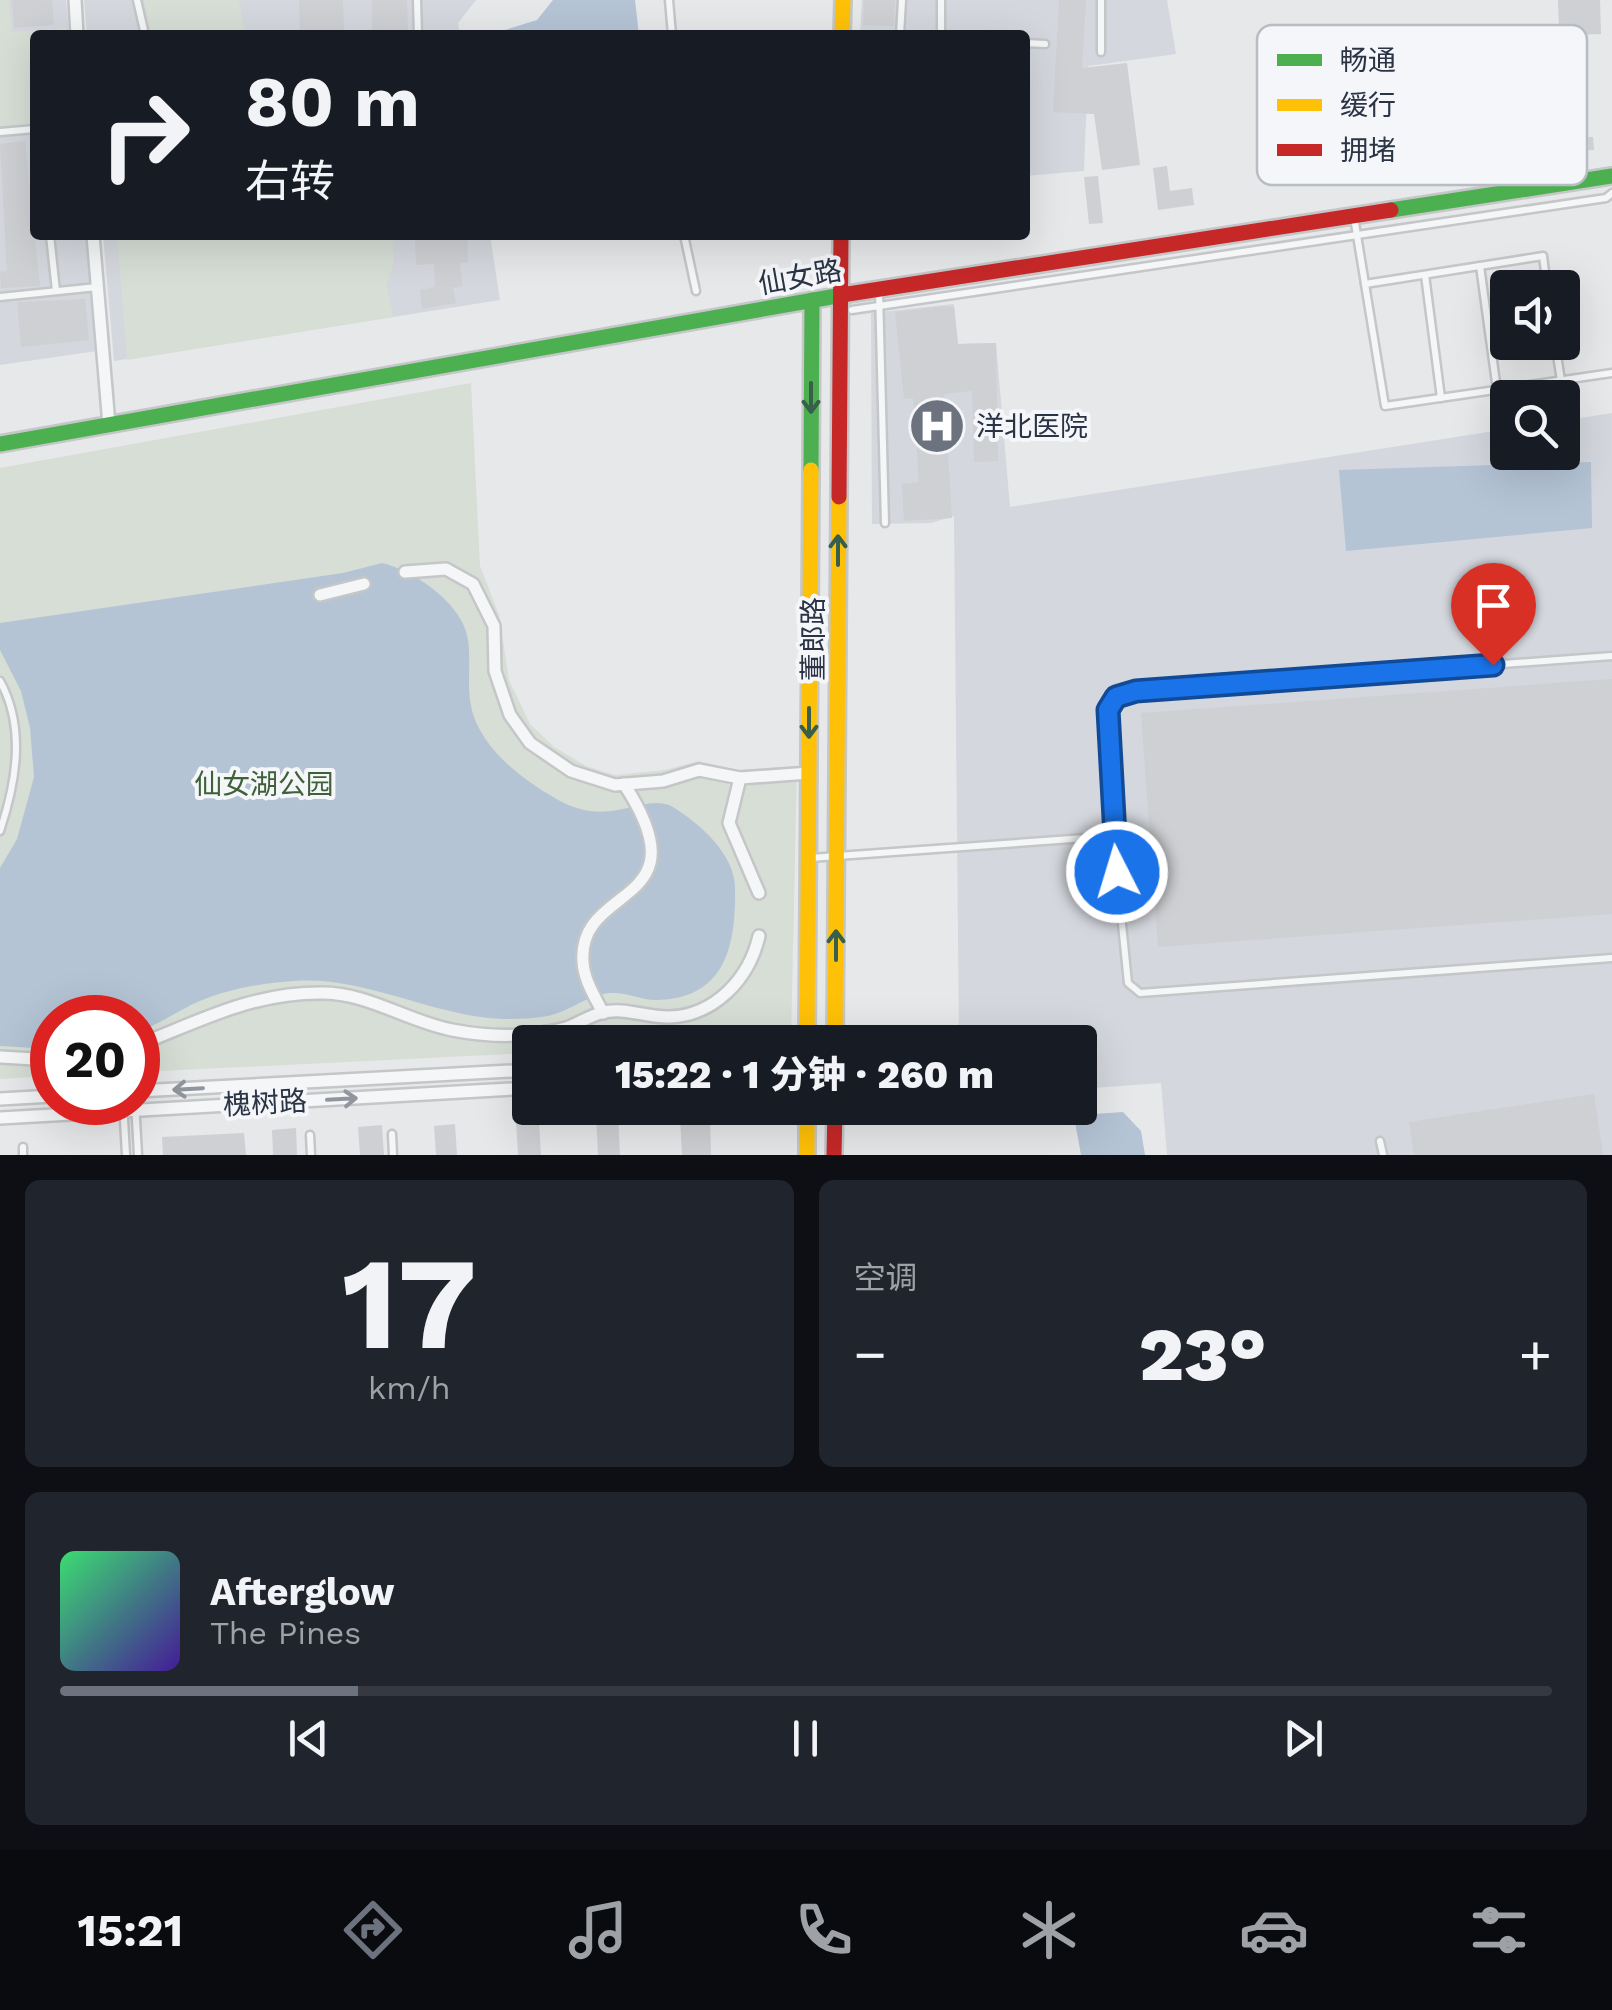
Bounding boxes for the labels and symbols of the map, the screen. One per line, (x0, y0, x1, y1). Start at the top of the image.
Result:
legend (1257, 25, 1587, 185)
text: 畅通 (1340, 44, 1396, 77)
text: 缓行 (1340, 89, 1396, 122)
text: 拥堵 (1340, 134, 1396, 167)
street label: 仙女路 (756, 253, 844, 301)
one-way arrow (802, 380, 820, 413)
hospital icon: 洋北医院 (907, 396, 967, 456)
place label: 洋北医院 (976, 410, 1088, 443)
one-way arrow (829, 535, 848, 567)
pin (1451, 563, 1536, 666)
street label: 董郎路 (797, 597, 830, 681)
one-way arrow (800, 706, 818, 738)
park label: 仙女湖公园 (194, 768, 334, 801)
position arrow (1065, 820, 1169, 924)
one-way arrow (826, 930, 846, 962)
speed limit sign: 20 (30, 995, 160, 1125)
one-way arrow (172, 1079, 205, 1098)
street label: 槐树路 (222, 1084, 308, 1122)
one-way arrow (325, 1089, 358, 1108)

